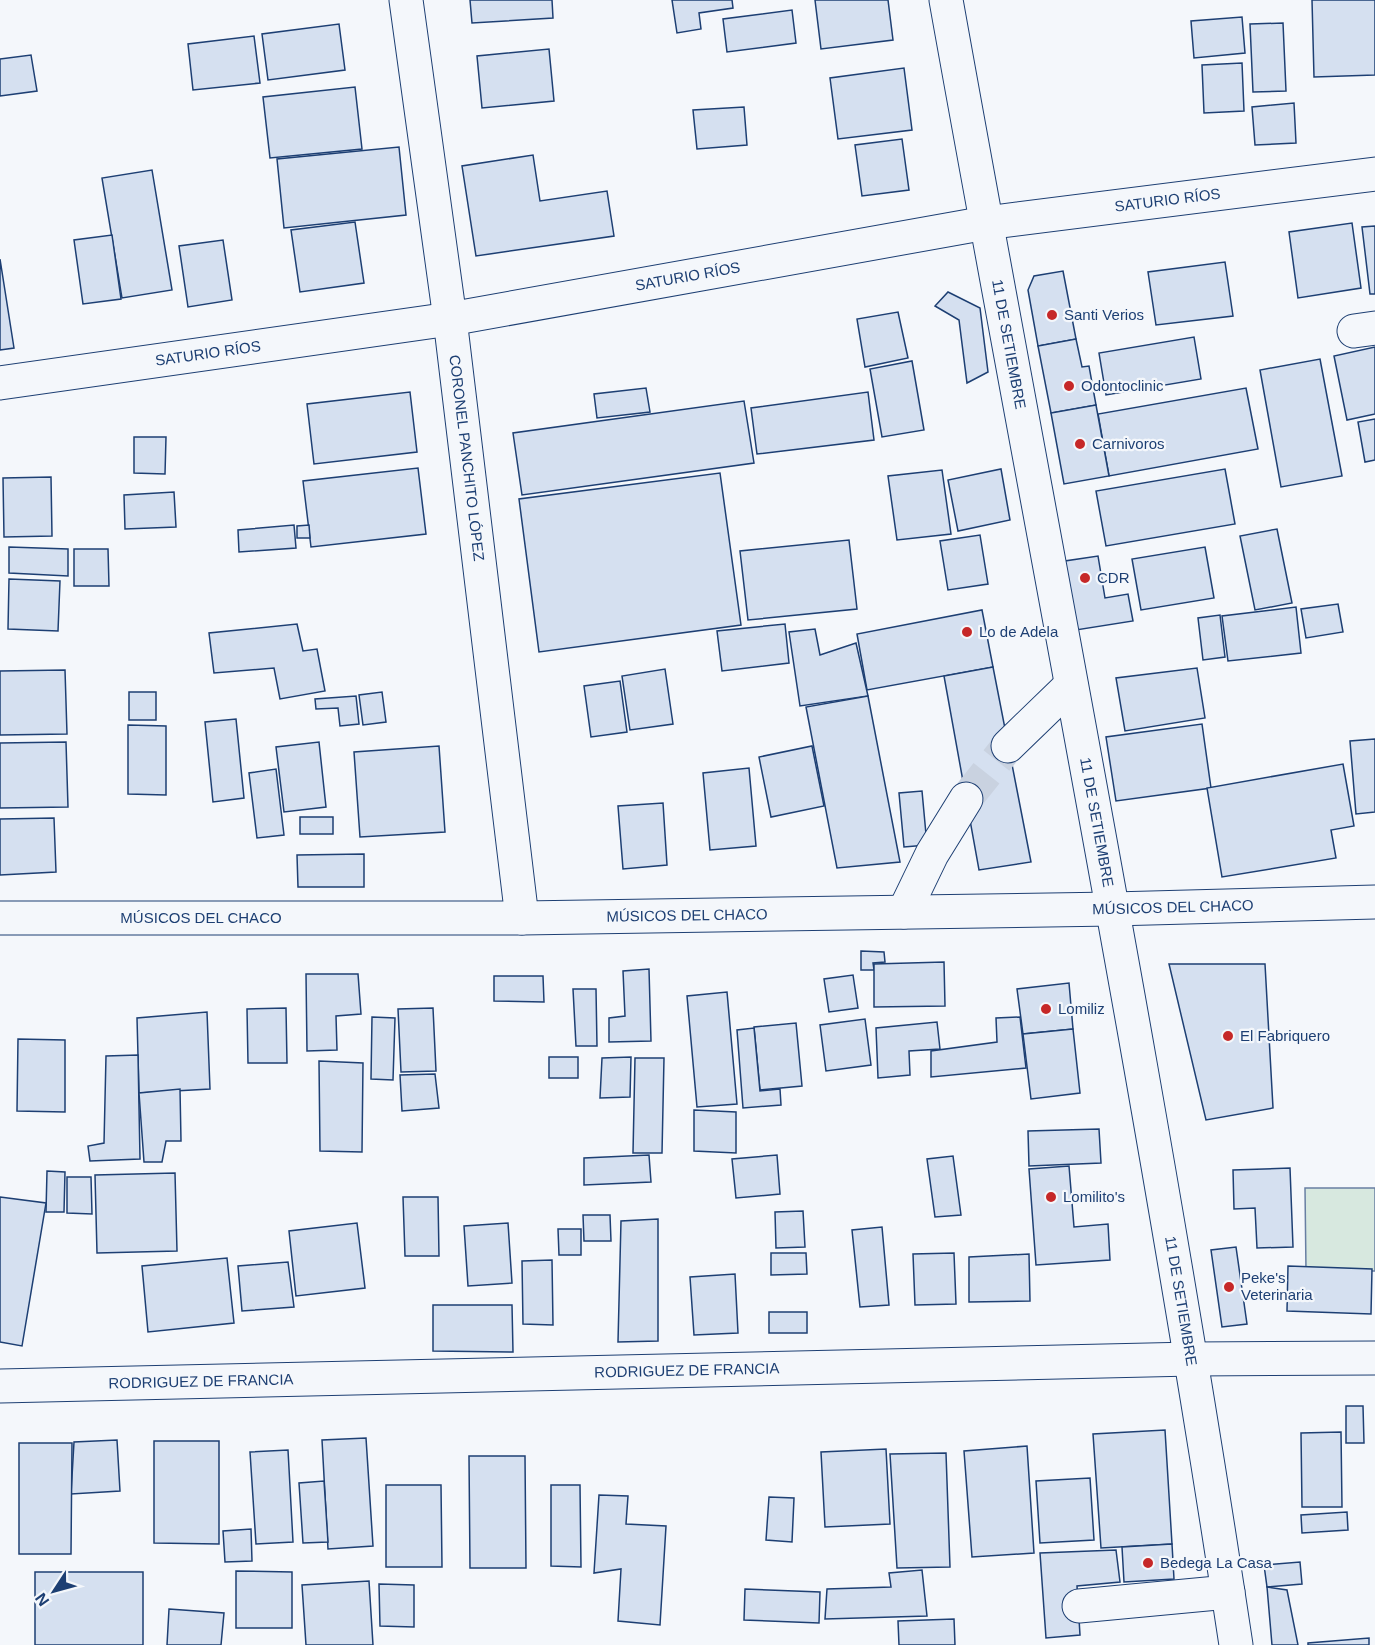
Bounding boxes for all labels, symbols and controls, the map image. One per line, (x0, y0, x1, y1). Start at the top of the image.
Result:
street label: SATURIO RÍOS (1114, 185, 1221, 215)
street label: SATURIO RÍOS (634, 258, 742, 294)
street label: 11 DE SETIEMBRE (989, 278, 1030, 410)
place label: Santi Verios (1064, 306, 1144, 323)
marker: Santi Verios (1045, 308, 1059, 322)
street label: SATURIO RÍOS (154, 337, 262, 369)
street label: CORONEL PANCHITO LÓPEZ (446, 354, 488, 562)
place label: Odontoclinic (1081, 377, 1164, 394)
marker: Odontoclinic (1062, 379, 1076, 393)
place label: Carnivoros (1092, 435, 1165, 452)
marker: Carnivoros (1073, 437, 1087, 451)
place label: CDR (1097, 569, 1130, 586)
marker: CDR (1078, 571, 1092, 585)
place label: Lo de Adela (979, 623, 1059, 640)
marker: Lo de Adela (960, 625, 974, 639)
street label: 11 DE SETIEMBRE (1077, 756, 1117, 888)
street label: MÚSICOS DEL CHACO (1092, 896, 1254, 917)
street label: MÚSICOS DEL CHACO (606, 905, 768, 925)
street label: MÚSICOS DEL CHACO (120, 909, 282, 926)
place label: Lomiliz (1058, 1000, 1105, 1017)
marker: Lomiliz (1039, 1002, 1053, 1016)
place label: El Fabriquero (1240, 1027, 1330, 1044)
marker: El Fabriquero (1221, 1029, 1235, 1043)
place label: Lomilito's (1063, 1188, 1125, 1205)
marker: Lomilito's (1044, 1190, 1058, 1204)
street label: 11 DE SETIEMBRE (1162, 1235, 1201, 1367)
place label: Peke's Veterinaria (1241, 1269, 1313, 1303)
marker: Peke's Veterinaria (1222, 1280, 1236, 1294)
street label: RODRIGUEZ DE FRANCIA (594, 1359, 780, 1381)
street label: RODRIGUEZ DE FRANCIA (108, 1370, 294, 1392)
place label: Bedega La Casa (1160, 1554, 1272, 1571)
marker: Bedega La Casa (1141, 1556, 1155, 1570)
north arrow (24, 1561, 84, 1621)
text: N (32, 1590, 53, 1609)

